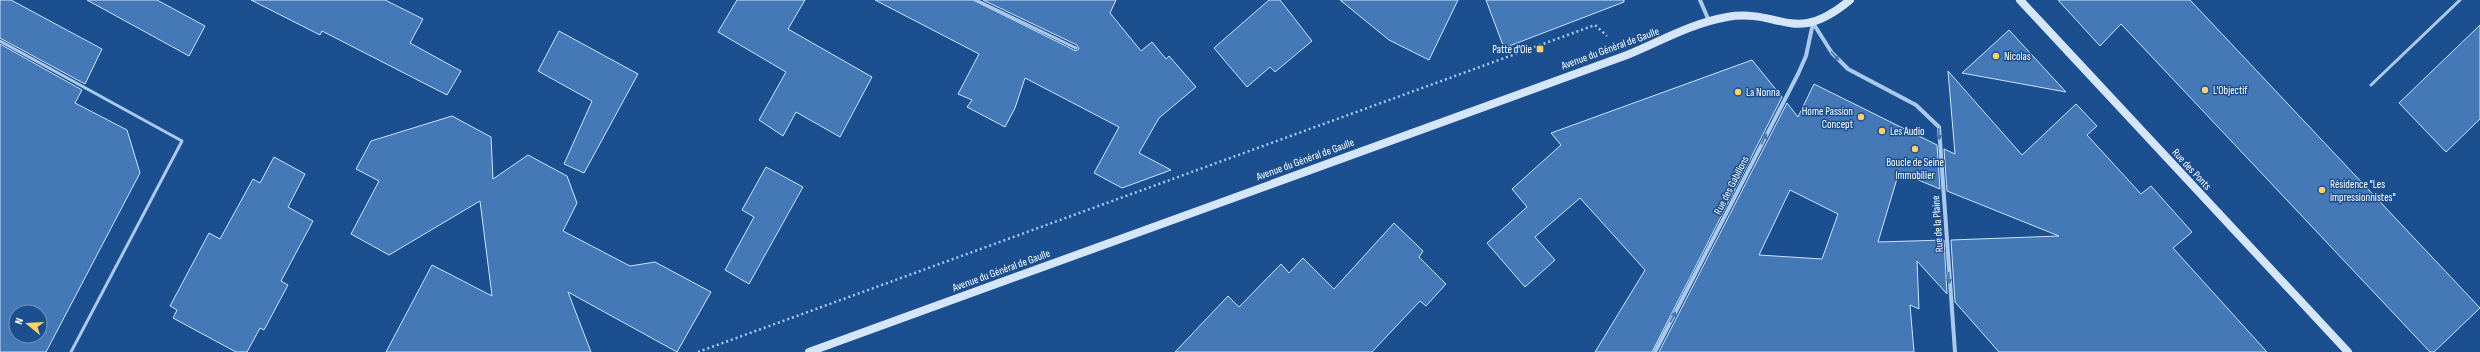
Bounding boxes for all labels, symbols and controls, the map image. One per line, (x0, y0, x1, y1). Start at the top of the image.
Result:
street label: Avenue du Général de Gaulle (1559, 25, 1661, 73)
place label: Patte d'Oie (1492, 43, 1532, 56)
marker: Patte d'Oie (1535, 44, 1545, 54)
place label: Nicolas (2004, 50, 2031, 63)
one-way arrow (1830, 51, 1839, 60)
marker: Nicolas (1991, 51, 2001, 61)
place label: L'Objectif (2213, 84, 2248, 97)
marker: L'Objectif (2200, 85, 2210, 95)
place label: La Nonna (1746, 86, 1780, 99)
marker: La Nonna (1733, 87, 1743, 97)
place label: Home Passion Concept (1802, 105, 1854, 131)
marker: Home Passion Concept (1856, 112, 1866, 122)
place label: Les Audio (1890, 125, 1925, 138)
marker: Les Audio (1877, 126, 1887, 136)
one-way arrow (1936, 128, 1943, 140)
one-way arrow (1761, 134, 1767, 145)
street label: Avenue du Général de Gaulle (1254, 136, 1356, 184)
marker: Boucle de Seine Immobilier (1910, 144, 1920, 154)
street label: Rue des Ponts (2169, 146, 2214, 193)
street label: Rue des Gabillons (1711, 154, 1752, 217)
place label: Boucle de Seine Immobilier (1886, 156, 1944, 182)
place label: Résidence "Les impressionnistes" (2330, 178, 2396, 204)
marker: Résidence "Les impressionnistes" (2317, 185, 2327, 195)
street label: Rue de la Plaine (1929, 195, 1946, 253)
street label: Avenue du Général de Gaulle (950, 247, 1052, 295)
one-way arrow (1946, 272, 1953, 284)
north arrow (8, 304, 48, 344)
one-way arrow (1670, 312, 1676, 323)
text: N (12, 316, 26, 326)

